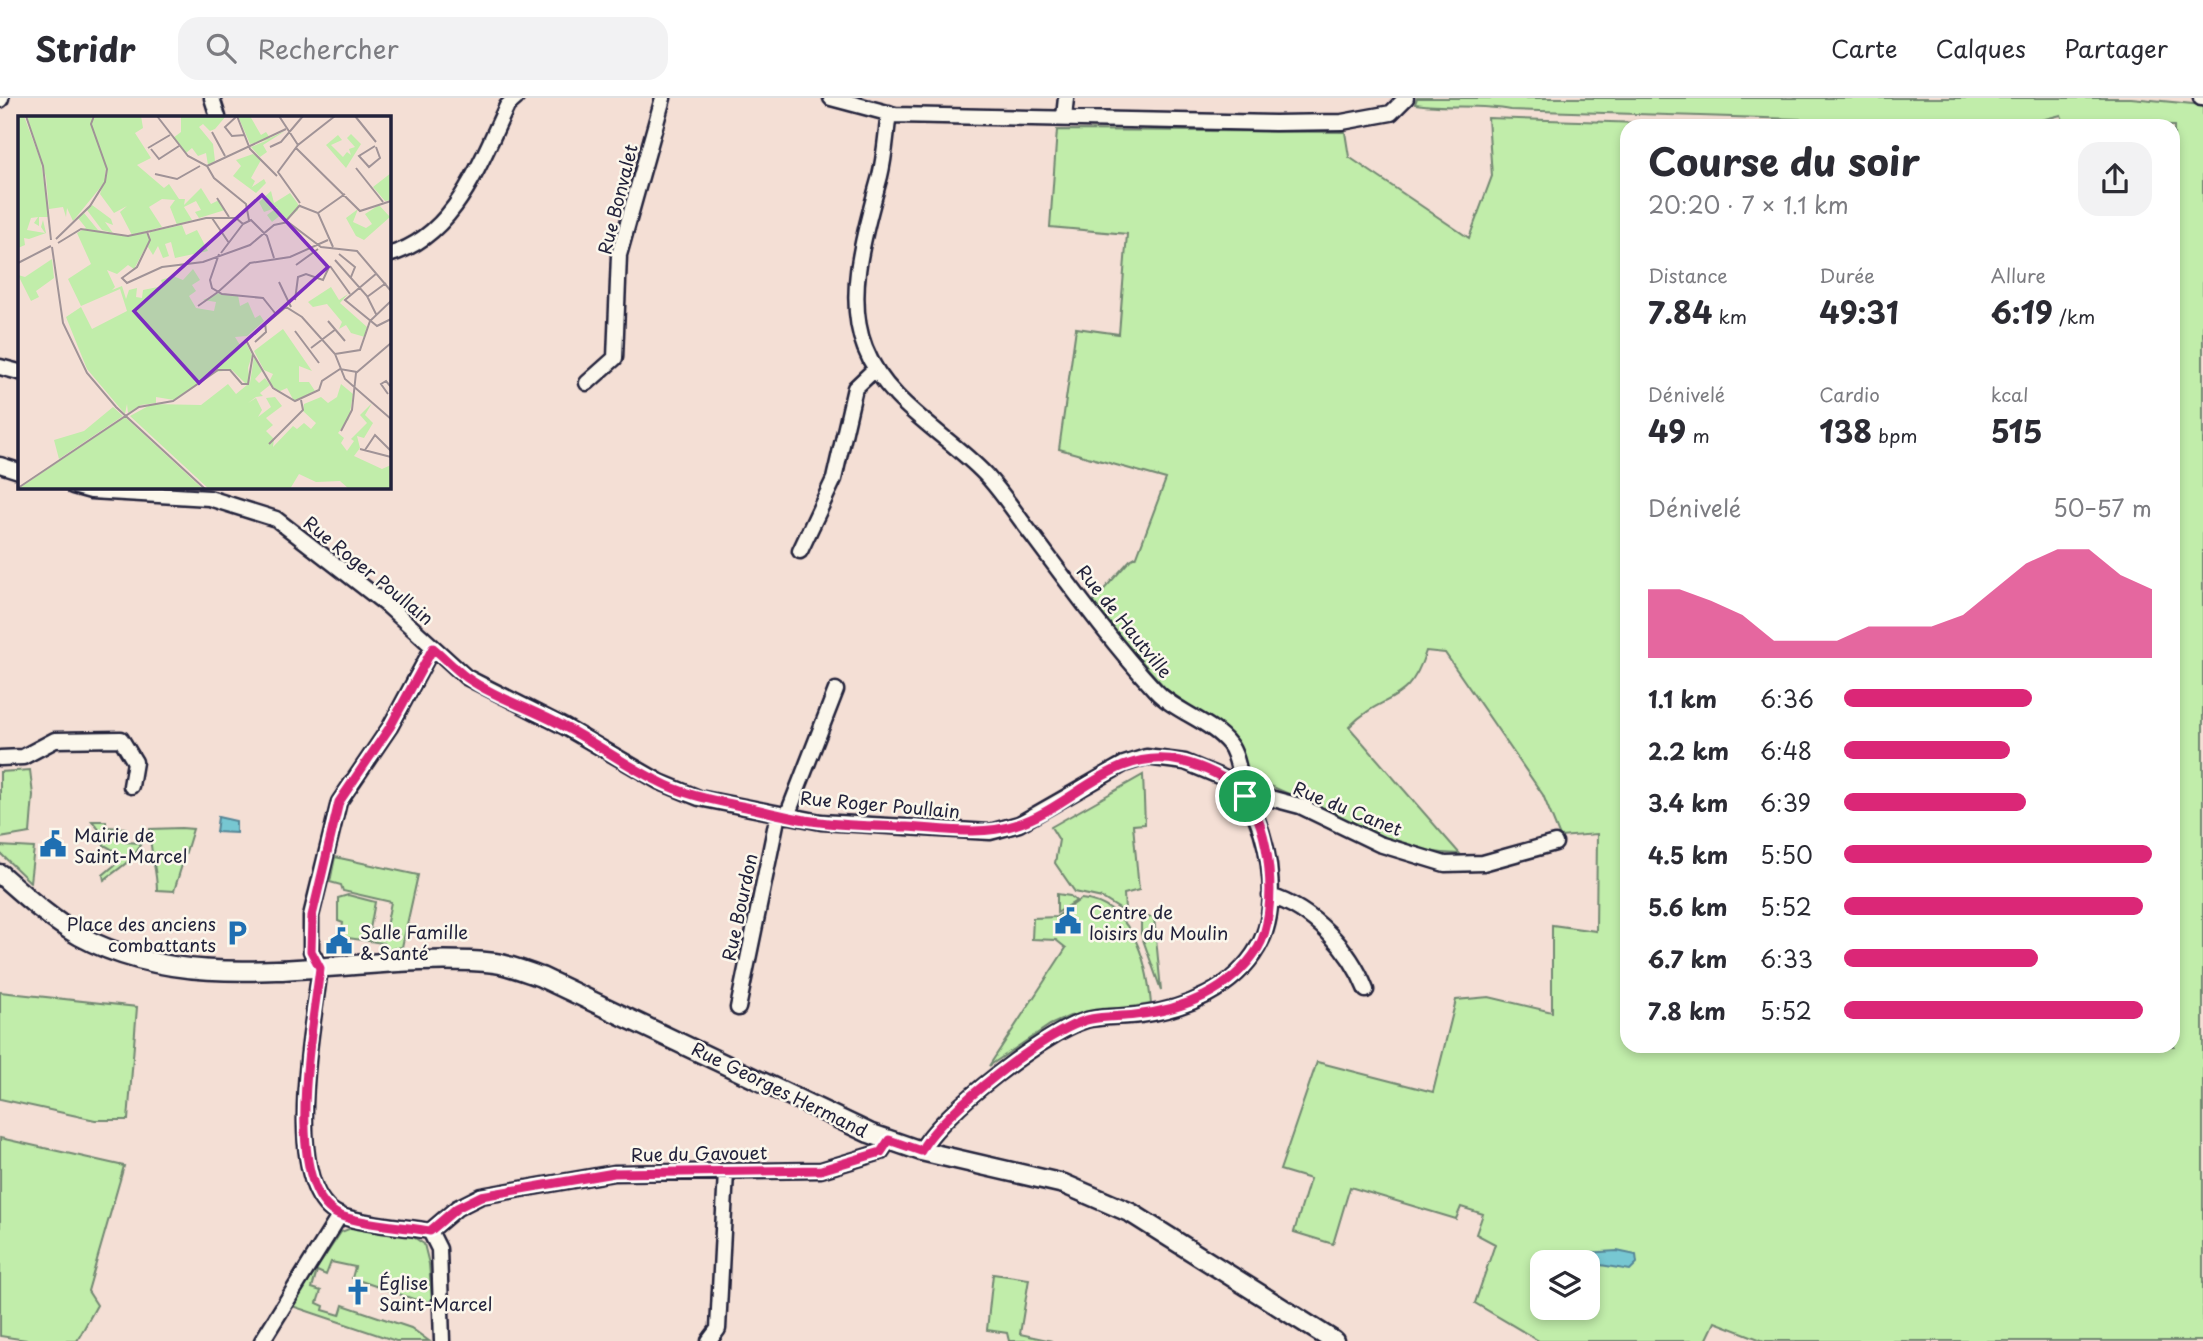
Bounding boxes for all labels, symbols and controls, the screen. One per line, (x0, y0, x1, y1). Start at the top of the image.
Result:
search box (178, 17, 668, 80)
text: Stridr (35, 23, 136, 73)
icon: search (202, 29, 240, 67)
text: Rechercher (258, 29, 399, 68)
text: Carte (1831, 30, 1897, 66)
text: Calques (1935, 30, 2026, 66)
text: Partager (2064, 30, 2168, 66)
inset map (18, 116, 390, 488)
text: Course du soir (1648, 132, 1920, 189)
street label: Rue Bonvalet (590, 141, 644, 257)
button: share (2078, 142, 2152, 216)
text: 20:20 · 7 × 1.1 km (1648, 187, 1849, 222)
text: Distance (1648, 261, 1728, 289)
text: Durée (1819, 261, 1875, 289)
text: Allure (1991, 261, 2046, 289)
text: 7.84 (1648, 289, 1712, 334)
text: 49:31 (1819, 289, 1899, 334)
text: 6:19 (1991, 289, 2053, 334)
text: km (1712, 302, 1747, 330)
text: /km (2053, 302, 2095, 330)
text: Dénivelé (1648, 380, 1725, 408)
text: Cardio (1819, 380, 1880, 408)
text: kcal (1991, 380, 2029, 408)
text: 49 (1648, 408, 1686, 453)
text: 138 (1819, 408, 1872, 453)
text: 515 (1991, 408, 2043, 453)
text: m (1686, 421, 1710, 449)
text: bpm (1872, 421, 1918, 449)
text: Dénivelé (1648, 490, 1741, 525)
text: 50–57 m (2053, 490, 2152, 525)
street label: Rue Roger Poullain (298, 509, 440, 631)
street label: Rue de Hautville (1071, 559, 1179, 684)
text: 1.1 km (1648, 681, 1717, 716)
text: 6:36 (1760, 681, 1814, 716)
text: 2.2 km (1648, 733, 1729, 768)
text: 6:48 (1760, 733, 1812, 768)
pin (1215, 766, 1275, 826)
street label: Rue du Canet (1290, 774, 1406, 842)
icon: arrive (1226, 777, 1264, 815)
street label: Rue Roger Poullain (799, 784, 961, 824)
text: 3.4 km (1648, 785, 1728, 820)
text: 6:39 (1760, 785, 1811, 820)
place label: Mairie de Saint-Marcel (74, 821, 187, 869)
public building icon: Mairie de Saint-Marcel (38, 829, 68, 859)
text: 4.5 km (1648, 837, 1728, 872)
text: 5:50 (1760, 837, 1813, 872)
street label: Rue Bourdon (714, 851, 764, 963)
text: 5.6 km (1648, 889, 1727, 924)
text: 5:52 (1760, 889, 1812, 924)
place label: Centre de loisirs du Moulin (1089, 898, 1228, 946)
public building icon: Centre de loisirs du Moulin (1053, 906, 1083, 936)
place label: Place des anciens combattants (67, 910, 216, 958)
parking icon: Place des anciens combattants (222, 918, 252, 948)
place label: Salle Famille & Santé (360, 918, 468, 966)
public building icon: Salle Famille & Santé (324, 926, 354, 956)
text: 6.7 km (1648, 941, 1727, 976)
text: 6:33 (1760, 941, 1813, 976)
text: 7.8 km (1648, 993, 1726, 1028)
text: 5:52 (1760, 993, 1812, 1028)
street label: Rue Georges Hermand (687, 1035, 873, 1143)
street label: Rue du Gavouet (631, 1138, 767, 1168)
map controls (1530, 1250, 1600, 1320)
button: layers (1530, 1250, 1600, 1320)
place label: Église Saint-Marcel (379, 1269, 492, 1317)
church icon: Église Saint-Marcel (343, 1277, 373, 1307)

